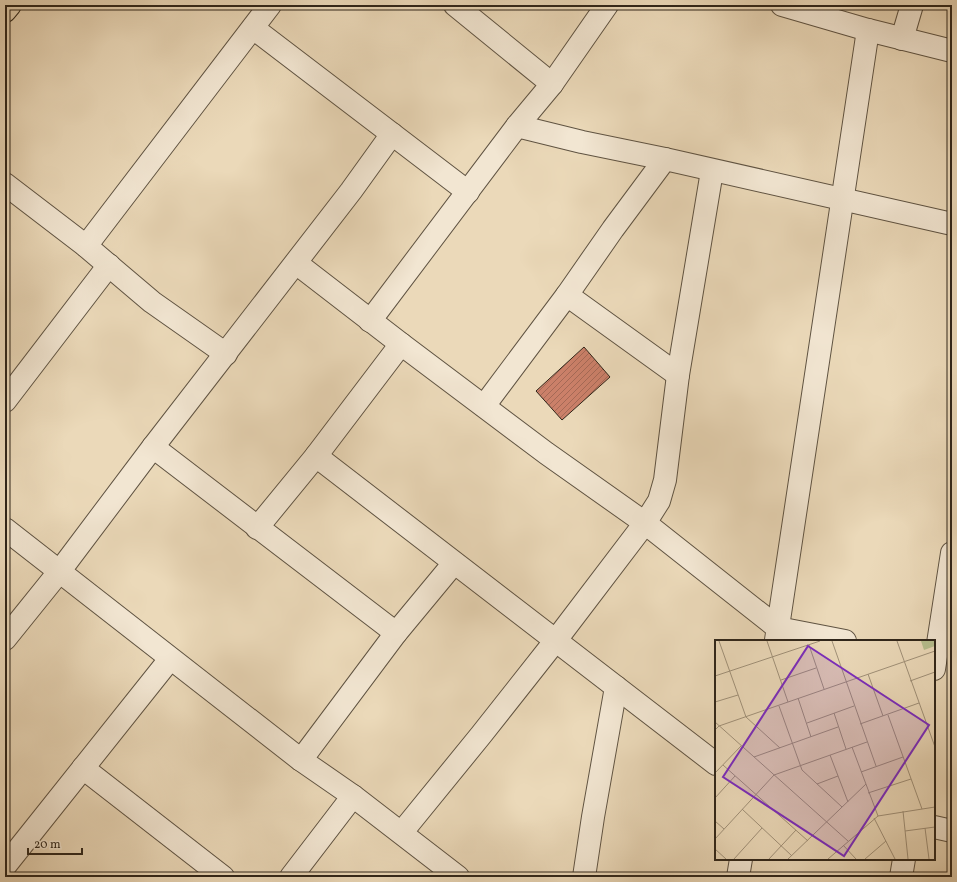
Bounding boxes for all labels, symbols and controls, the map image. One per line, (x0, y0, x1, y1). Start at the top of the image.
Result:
inset map (715, 640, 935, 860)
scale bar (28, 830, 82, 856)
text: 20 m (34, 837, 61, 853)

